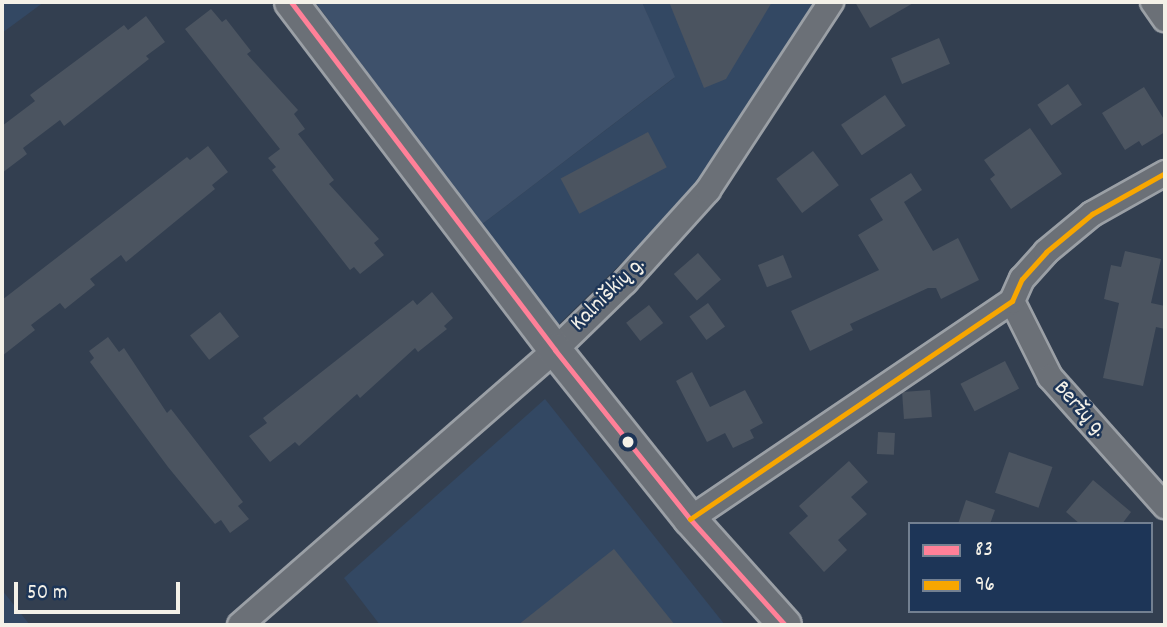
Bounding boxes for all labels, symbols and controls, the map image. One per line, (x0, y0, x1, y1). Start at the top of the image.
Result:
street label: Kalniškių g. (566, 252, 652, 338)
street label: Beržų g. (1046, 376, 1112, 444)
unlabelled marker (621, 435, 635, 449)
legend (908, 522, 1153, 613)
text: 83 (975, 536, 993, 566)
scale bar (18, 568, 184, 612)
text: 96 (975, 571, 995, 601)
text: 50 m (27, 579, 67, 609)

